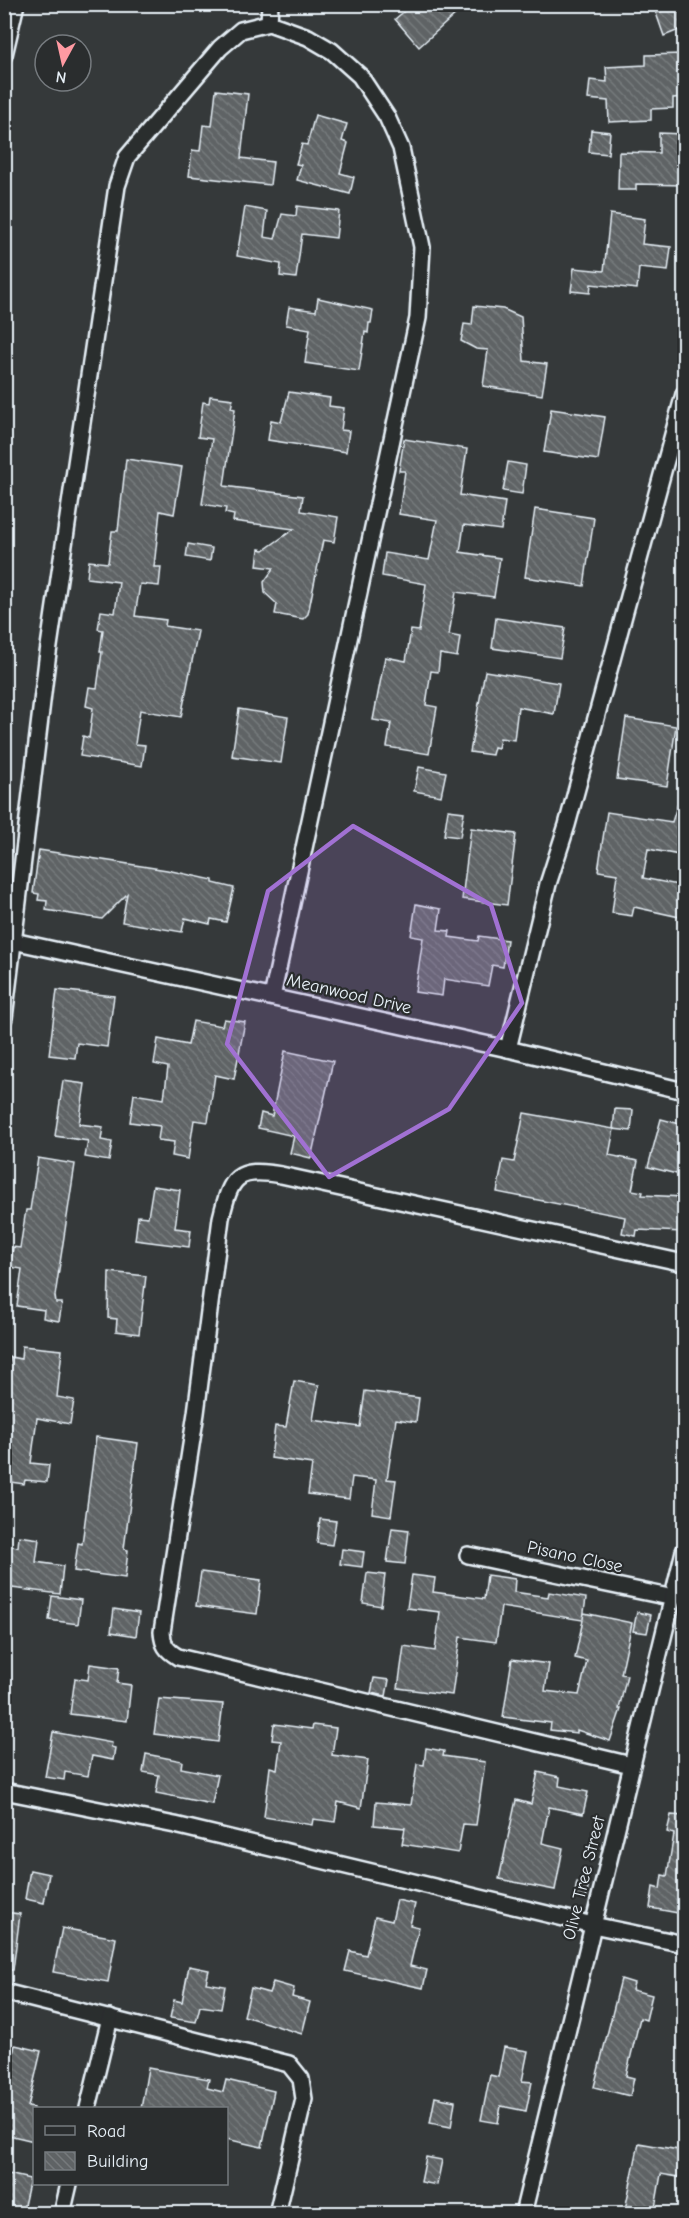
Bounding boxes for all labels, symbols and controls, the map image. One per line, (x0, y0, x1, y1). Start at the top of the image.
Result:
north arrow (33, 33, 93, 93)
text: N (55, 67, 67, 87)
street label: Meanwood Drive (285, 969, 413, 1019)
street label: Pisano Close (525, 1537, 625, 1577)
street label: Olive Tree Street (558, 1813, 610, 1942)
legend (33, 2107, 228, 2185)
text: Road (87, 2121, 126, 2142)
text: Building (87, 2151, 149, 2172)

